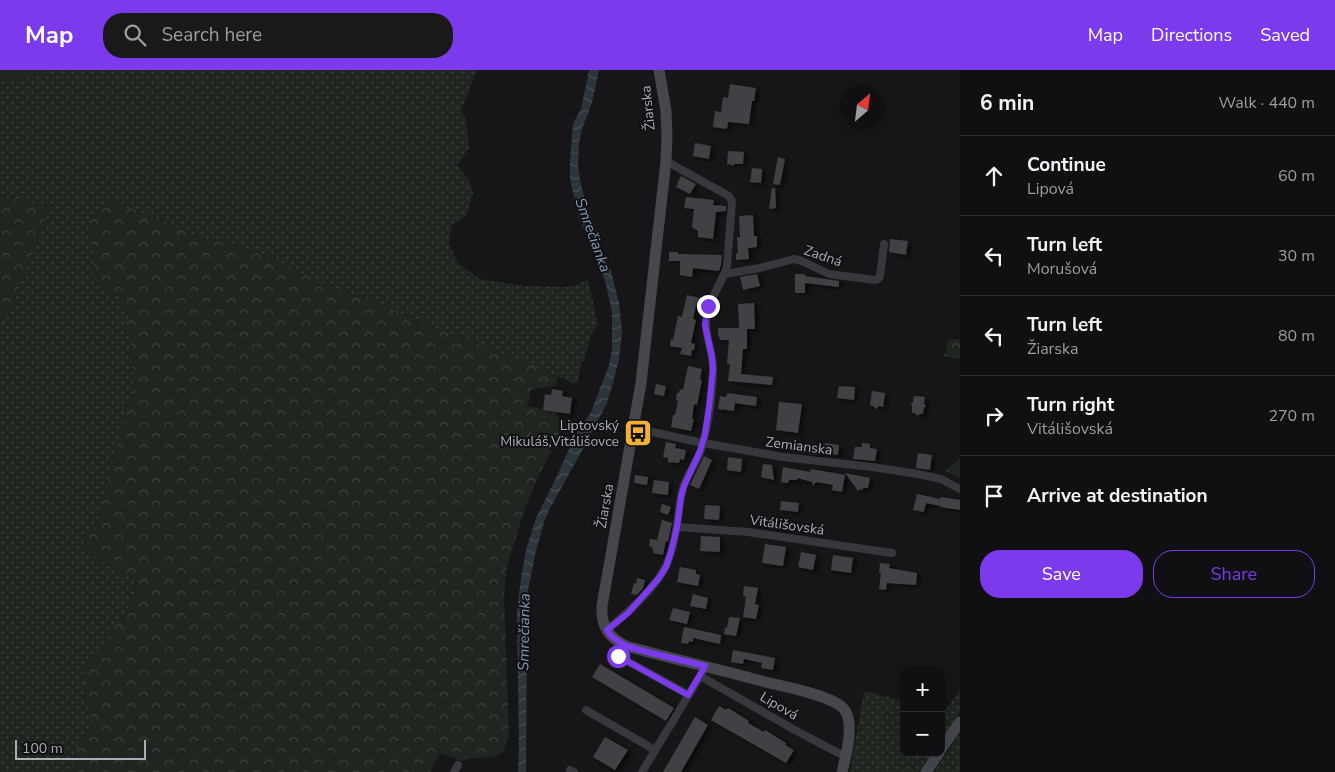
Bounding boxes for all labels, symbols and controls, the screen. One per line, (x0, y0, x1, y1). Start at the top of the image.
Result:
search box (103, 13, 453, 58)
text: Map (25, 19, 73, 51)
icon: search (121, 21, 149, 49)
text: Search here (161, 22, 262, 48)
text: Map (1088, 23, 1123, 47)
text: Directions (1151, 23, 1232, 47)
text: Saved (1260, 23, 1310, 47)
street label: Žiarska (636, 85, 660, 131)
north arrow (840, 85, 885, 130)
text: 6 min (980, 89, 1034, 117)
text: Walk · 440 m (1219, 92, 1315, 114)
text: Continue (1027, 152, 1106, 178)
icon: ahead (980, 162, 1008, 190)
text: 60 m (1278, 165, 1315, 187)
text: Lipová (1027, 178, 1074, 200)
water label: Smrečianka (570, 195, 616, 275)
text: Turn left (1027, 232, 1102, 258)
street label: Zadná (801, 241, 845, 271)
icon: left (980, 242, 1008, 270)
text: 30 m (1278, 245, 1315, 267)
text: Morušová (1027, 258, 1097, 280)
route end (697, 295, 720, 318)
text: Turn left (1027, 312, 1102, 338)
icon: left (980, 322, 1008, 350)
text: 80 m (1278, 325, 1315, 347)
text: Žiarska (1027, 338, 1078, 360)
text: Turn right (1027, 392, 1114, 418)
icon: right (980, 402, 1008, 430)
text: 270 m (1268, 405, 1315, 427)
place label: Liptovský Mikuláš,Vitálišovce (500, 416, 620, 451)
bus stop icon: Liptovský Mikuláš,Vitálišovce (623, 418, 653, 448)
text: Vitálišovská (1027, 418, 1113, 440)
street label: Zemianska (765, 432, 833, 460)
street label: Žiarska (592, 482, 618, 530)
icon: arrive (980, 482, 1008, 510)
text: Arrive at destination (1027, 483, 1208, 509)
street label: Vitálišovská (747, 510, 826, 540)
button: Save (980, 550, 1143, 598)
button: Share (1153, 550, 1315, 598)
water label: Smrečianka (513, 593, 535, 671)
route start (607, 645, 630, 668)
map controls (900, 667, 945, 757)
button: + (900, 667, 945, 712)
street label: Lipová (756, 687, 802, 725)
button: − (900, 712, 945, 757)
scale bar (15, 737, 146, 760)
text: 100 m (22, 739, 63, 758)

